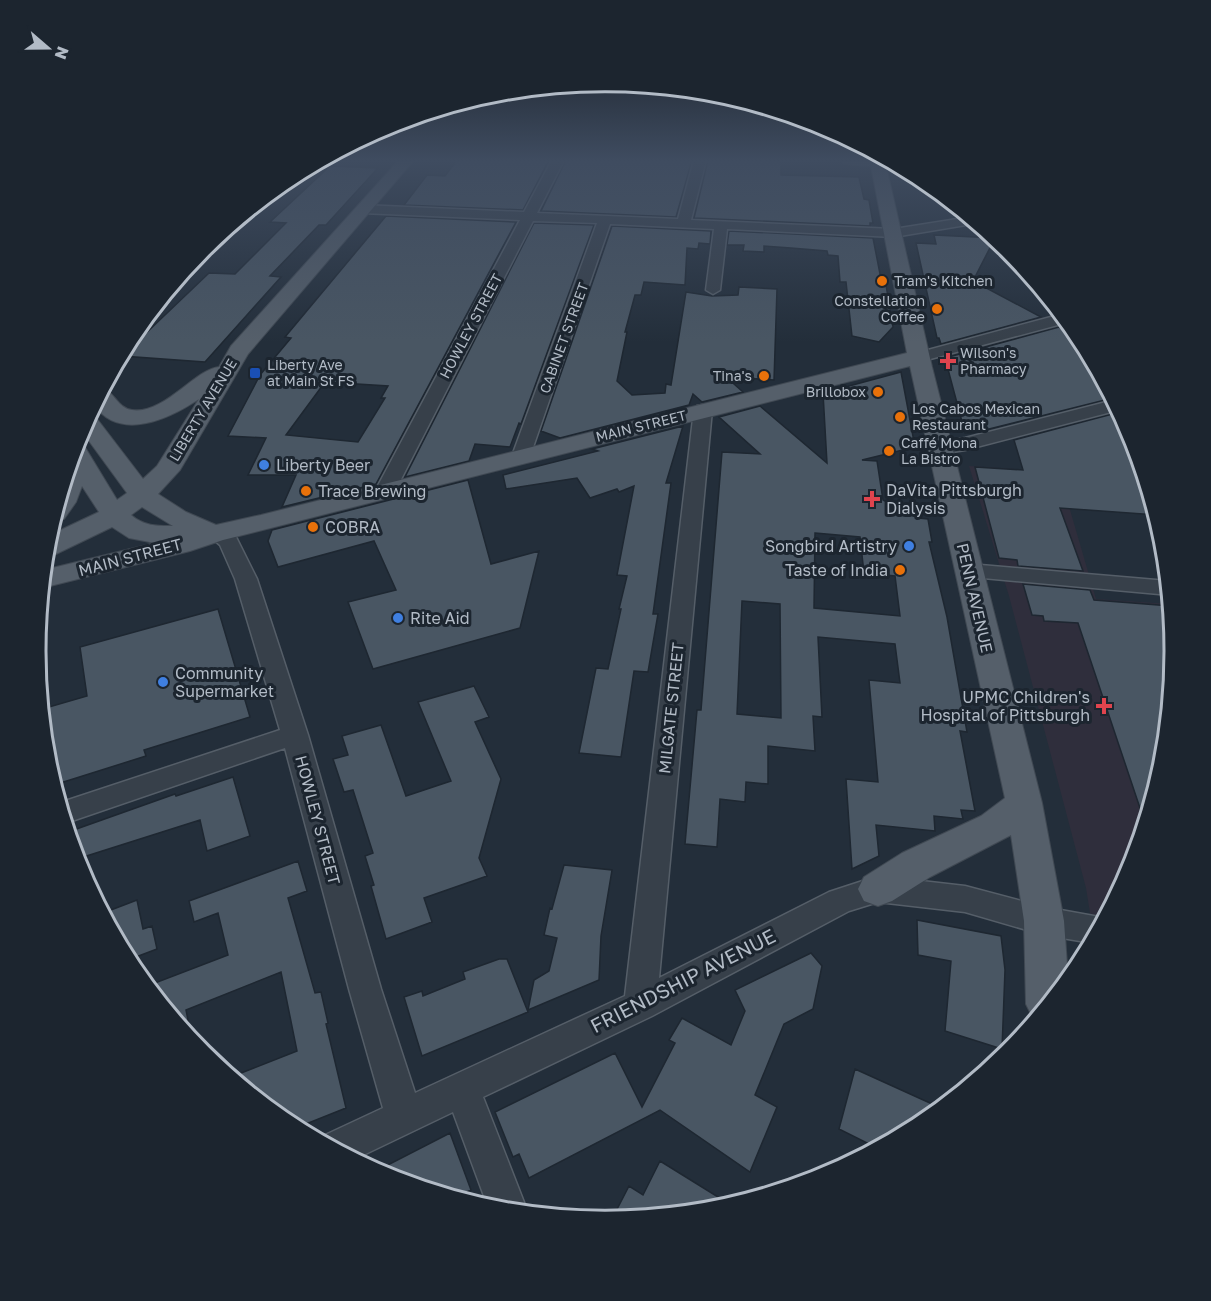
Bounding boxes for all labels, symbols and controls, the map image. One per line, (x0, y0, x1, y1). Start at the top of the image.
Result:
north arrow (18, 18, 78, 78)
text: N (51, 44, 74, 62)
street label: HOWLEY STREET (436, 270, 506, 381)
place label: Tram's Kitchen (894, 272, 993, 289)
marker: Tram's Kitchen (875, 274, 889, 288)
street label: CABINET STREET (536, 280, 592, 396)
place label: Constellation Coffee (834, 292, 925, 325)
marker: Constellation Coffee (930, 302, 944, 316)
place label: Wilson's Pharmacy (960, 344, 1027, 377)
marker: Wilson's Pharmacy (941, 354, 955, 368)
street label: LIBERTY AVENUE (165, 355, 240, 464)
place label: Liberty Ave at Main St FS (267, 356, 355, 389)
marker: Liberty Ave at Main St FS (248, 366, 262, 380)
place label: Tina's (713, 367, 752, 384)
marker: Tina's (757, 369, 771, 383)
place label: Brillobox (806, 383, 866, 400)
marker: Brillobox (871, 385, 885, 399)
place label: Los Cabos Mexican Restaurant (912, 400, 1040, 433)
street label: MAIN STREET (594, 406, 688, 445)
marker: Los Cabos Mexican Restaurant (893, 410, 907, 424)
place label: Caffé Mona La Bistro (901, 434, 977, 467)
marker: Caffé Mona La Bistro (882, 444, 896, 458)
place label: Liberty Beer (276, 455, 370, 475)
marker: Liberty Beer (257, 458, 271, 472)
place label: DaVita Pittsburgh Dialysis (886, 480, 1022, 518)
place label: Trace Brewing (318, 481, 426, 501)
marker: Trace Brewing (299, 484, 313, 498)
marker: DaVita Pittsburgh Dialysis (863, 490, 881, 508)
place label: COBRA (325, 517, 380, 537)
marker: COBRA (306, 520, 320, 534)
street label: MAIN STREET (76, 534, 184, 580)
place label: Songbird Artistry (765, 536, 897, 556)
marker: Songbird Artistry (902, 539, 916, 553)
street label: PENN AVENUE (953, 541, 997, 655)
place label: Taste of India (785, 560, 888, 580)
marker: Taste of India (893, 563, 907, 577)
place label: Rite Aid (410, 608, 470, 628)
marker: Rite Aid (391, 611, 405, 625)
street label: MILGATE STREET (654, 641, 688, 775)
place label: Community Supermarket (175, 663, 274, 701)
marker: Community Supermarket (156, 675, 170, 689)
place label: UPMC Children's Hospital of Pittsburgh (921, 687, 1090, 725)
marker: UPMC Children's Hospital of Pittsburgh (1095, 697, 1113, 715)
street label: HOWLEY STREET (291, 753, 345, 887)
street label: FRIENDSHIP AVENUE (586, 923, 779, 1037)

